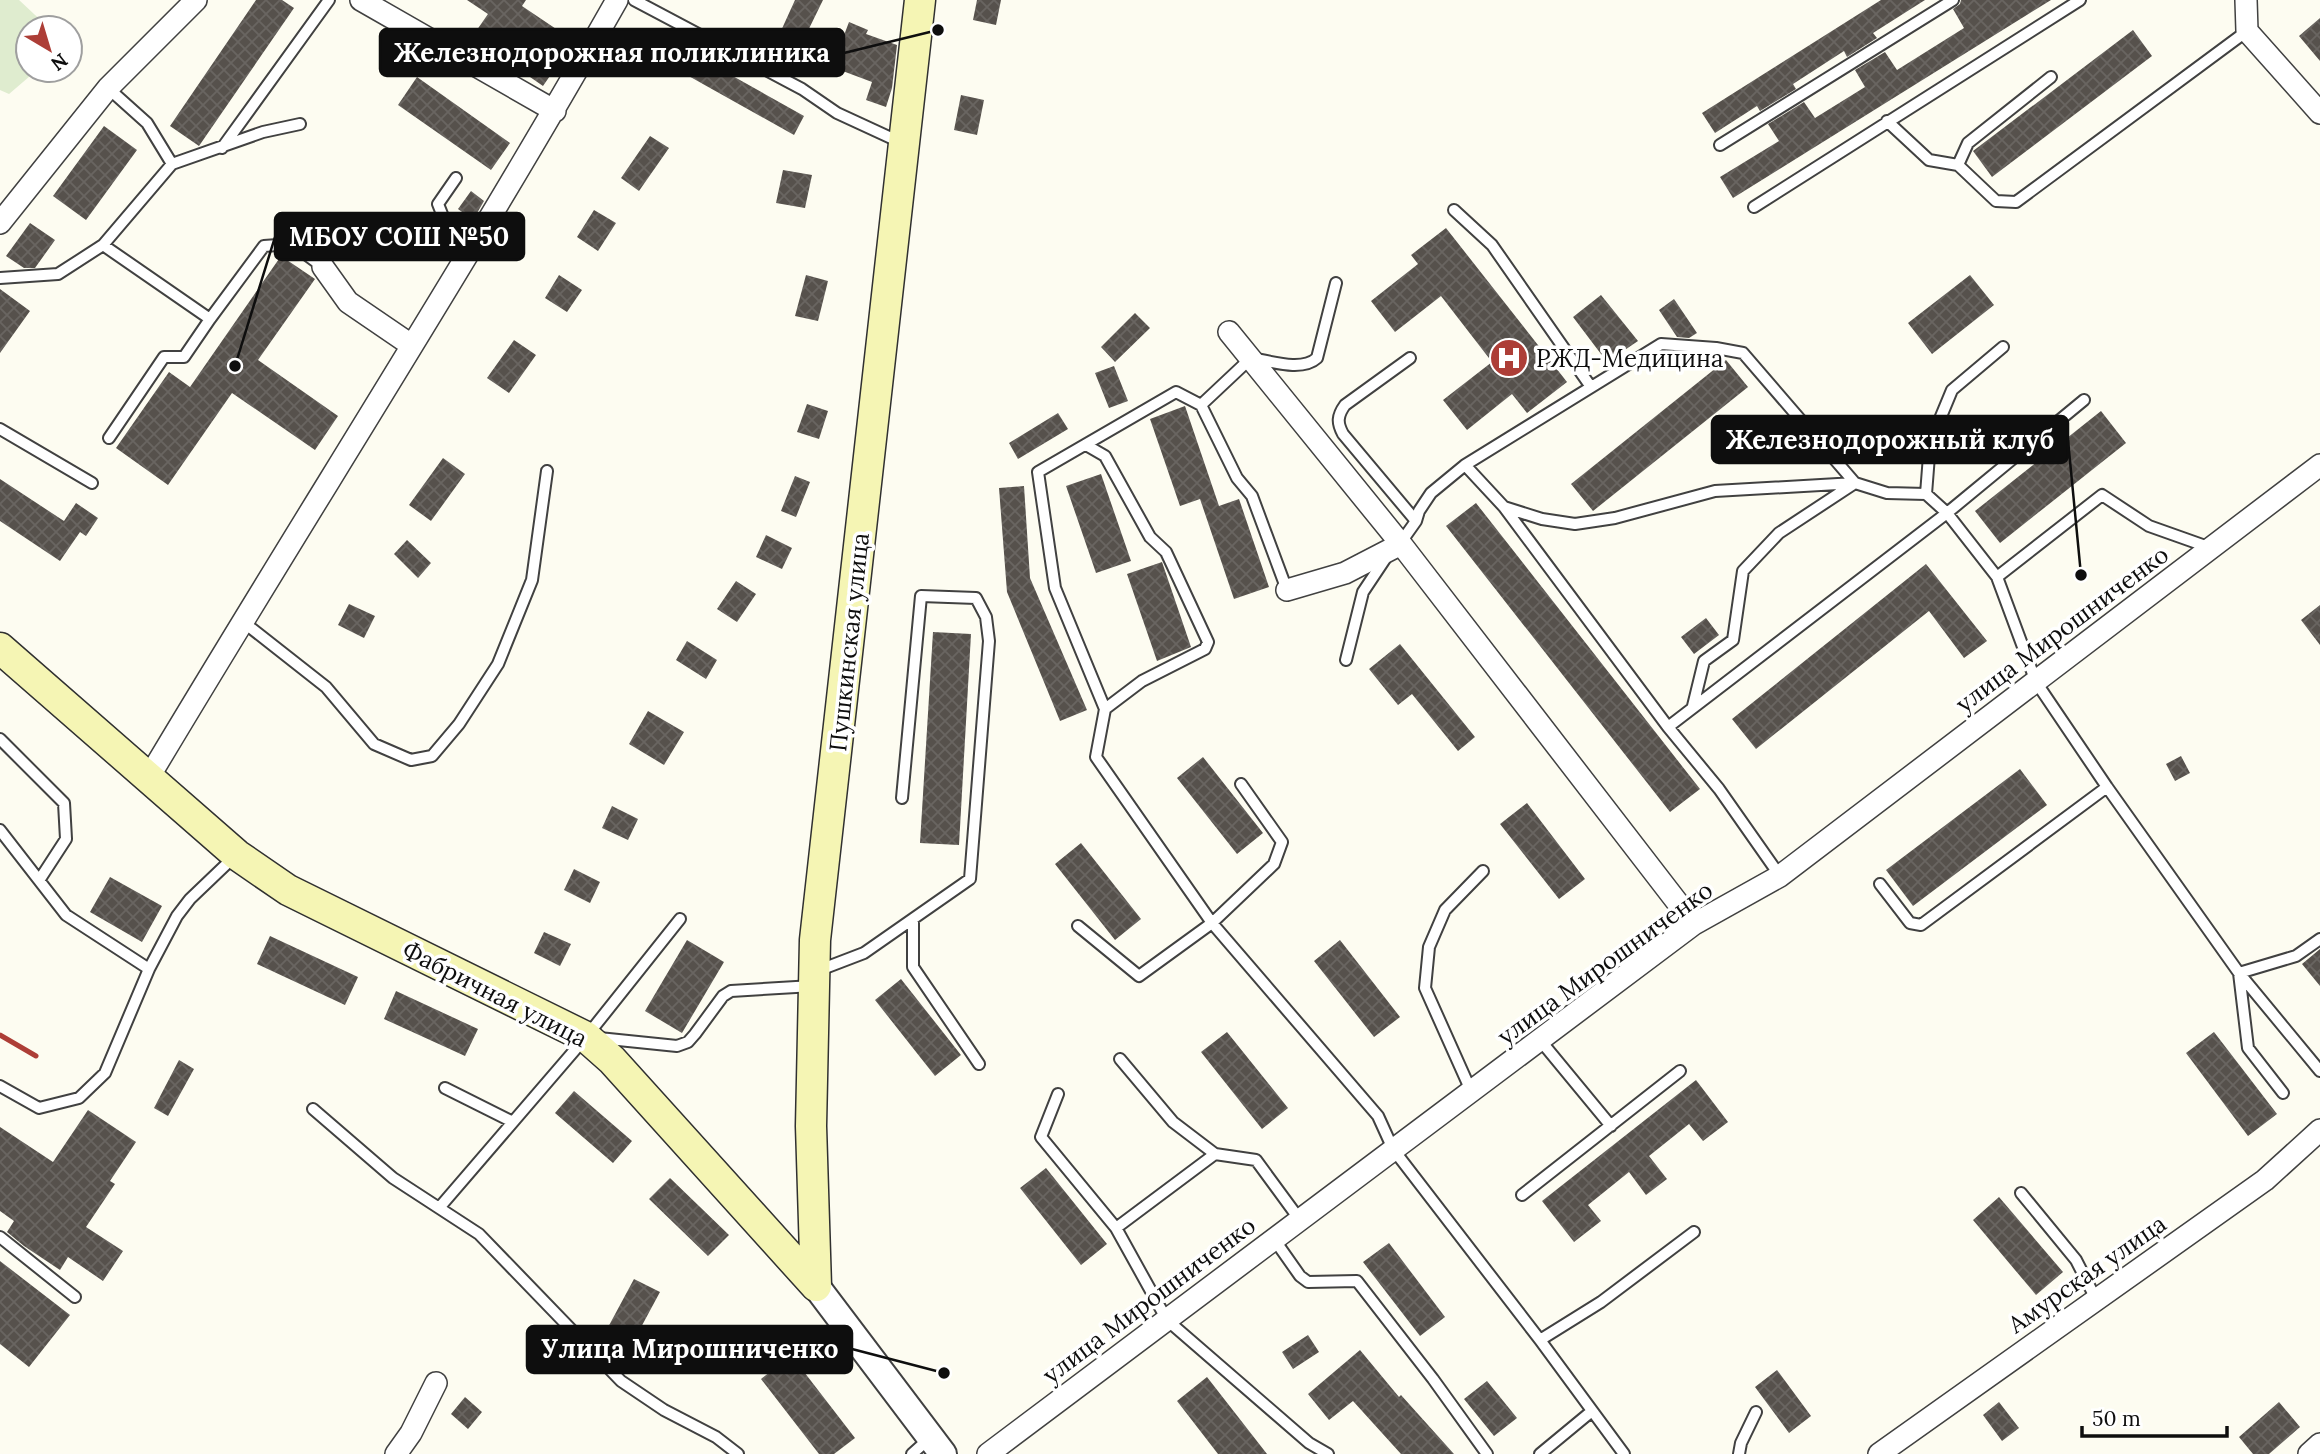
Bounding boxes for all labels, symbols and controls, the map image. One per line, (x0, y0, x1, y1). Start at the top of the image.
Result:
north arrow (14, 14, 84, 84)
callout: Железнодорожная поликлиника (380, 29, 844, 76)
text: Железнодорожная поликлиника (394, 36, 830, 69)
text: N (46, 48, 73, 77)
callout: МБОУ СОШ №50 (275, 213, 524, 260)
text: МБОУ СОШ №50 (289, 220, 509, 253)
hospital icon: РЖД-Медицина (1488, 337, 1530, 379)
place label: РЖД-Медицина (1536, 343, 1723, 374)
callout: Железнодорожный клуб (1712, 416, 2068, 463)
text: Железнодорожный клуб (1726, 423, 2054, 456)
street label: Пушкинская улица (822, 531, 876, 753)
street label: улица Мирошниченко (1949, 539, 2175, 719)
street label: улица Мирошниченко (1491, 874, 1719, 1052)
street label: Фабричная улица (397, 934, 593, 1054)
street label: Амурская улица (2001, 1208, 2172, 1341)
street label: улица Мирошниченко (1036, 1210, 1262, 1390)
callout: Улица Мирошниченко (527, 1326, 852, 1373)
text: Улица Мирошниченко (542, 1332, 838, 1365)
scale bar (2082, 1394, 2227, 1438)
text: 50 m (2092, 1405, 2141, 1432)

